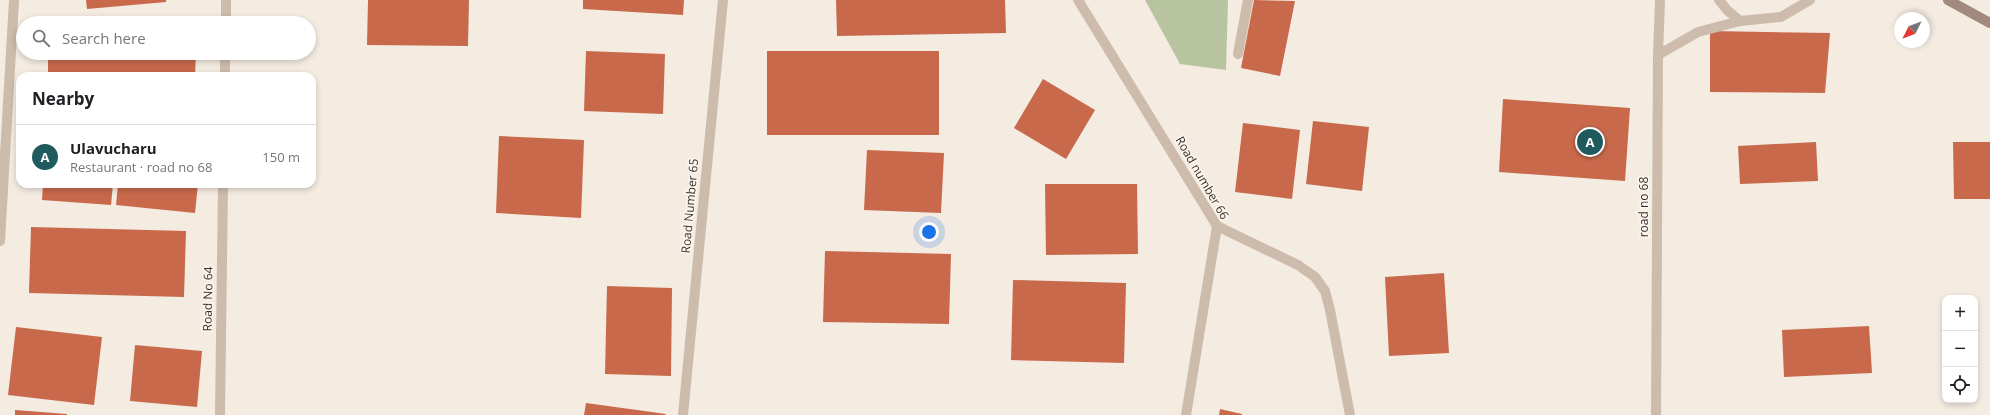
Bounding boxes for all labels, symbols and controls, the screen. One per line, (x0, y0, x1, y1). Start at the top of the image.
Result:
north arrow (1894, 12, 1930, 48)
search box (16, 16, 316, 60)
icon: search (30, 27, 52, 49)
text: Search here (62, 28, 146, 48)
text: Nearby (32, 87, 94, 110)
pin: A (1577, 127, 1603, 157)
street label: Road number 66 (1172, 133, 1233, 223)
text: Ulavucharu (70, 138, 157, 158)
text: A (41, 148, 49, 166)
text: 150 m (262, 148, 300, 166)
text: Restaurant · road no 68 (70, 158, 212, 176)
street label: Road Number 65 (677, 158, 702, 254)
street label: road no 68 (1635, 177, 1652, 237)
your location (919, 222, 939, 242)
street label: Road No 64 (198, 266, 217, 332)
map controls (1942, 295, 1978, 403)
button: + (1942, 295, 1978, 331)
button: − (1942, 331, 1978, 367)
button: locate (1942, 367, 1978, 403)

